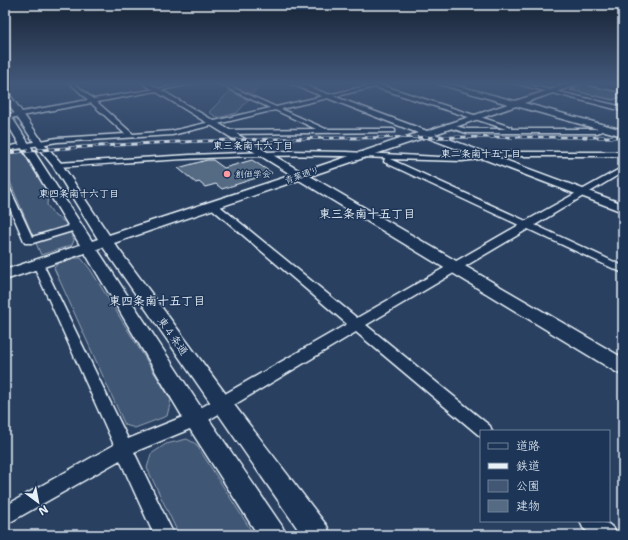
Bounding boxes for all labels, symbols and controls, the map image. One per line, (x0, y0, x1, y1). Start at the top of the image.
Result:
district label: 東三条南十六丁目 (213, 139, 293, 152)
district label: 東二条南十五丁目 (441, 147, 521, 160)
street label: 青葉通り (283, 163, 321, 187)
place label: 創価学会 (235, 168, 271, 180)
marker: 創価学会 (222, 169, 232, 179)
district label: 東四条南十六丁目 (39, 187, 119, 200)
district label: 東三条南十五丁目 (319, 206, 415, 222)
district label: 東四条南十五丁目 (109, 293, 205, 309)
street label: 東４条通 (154, 314, 191, 359)
legend (480, 430, 610, 522)
text: 道路 (516, 438, 540, 454)
text: 鉄道 (516, 458, 540, 474)
text: 公園 (516, 478, 540, 494)
north arrow (18, 482, 58, 522)
text: 建物 (516, 498, 540, 514)
text: N (35, 501, 51, 519)

